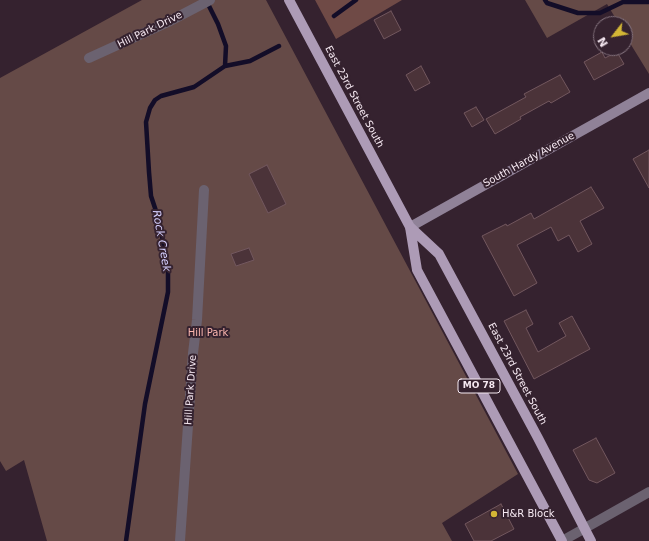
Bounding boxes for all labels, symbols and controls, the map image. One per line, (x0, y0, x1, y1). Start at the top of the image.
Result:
street label: Hill Park Drive (116, 9, 184, 51)
north arrow (593, 16, 633, 56)
text: N (595, 35, 611, 49)
street label: East 23rd Street South (322, 44, 386, 150)
street label: South Hardy Avenue (481, 130, 577, 190)
water label: Rock Creek (149, 209, 173, 273)
street label: East 23rd Street South (485, 321, 549, 427)
park label: Hill Park (188, 327, 228, 339)
street label: Hill Park Drive (183, 354, 199, 426)
road number: MO 78 (458, 379, 500, 393)
place label: H&R Block (502, 508, 554, 520)
marker: H&R Block (489, 509, 499, 519)

